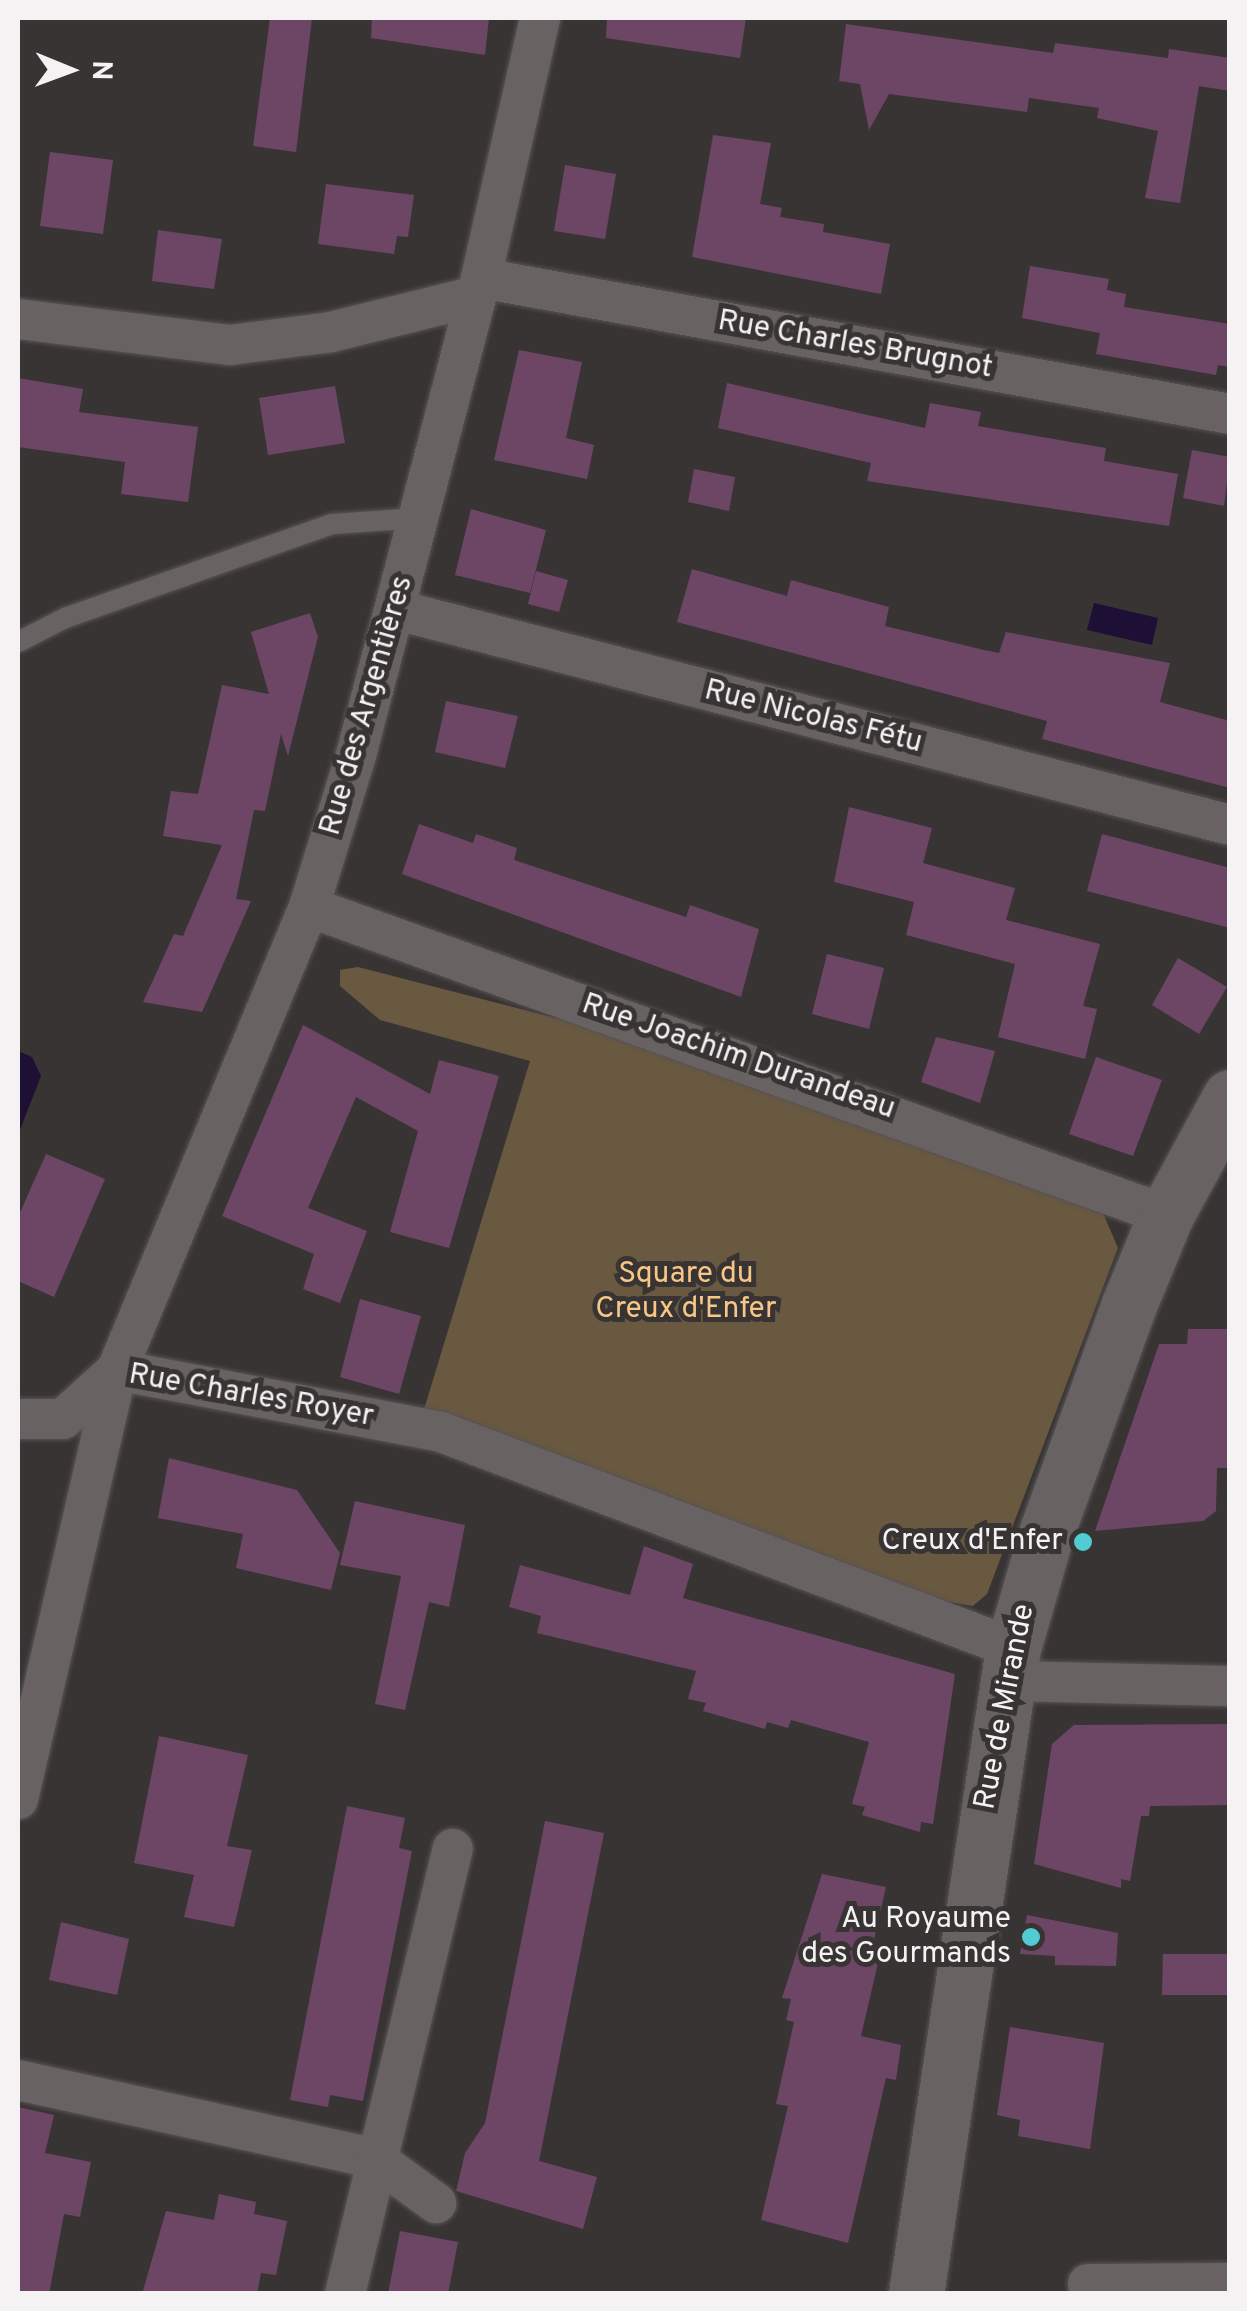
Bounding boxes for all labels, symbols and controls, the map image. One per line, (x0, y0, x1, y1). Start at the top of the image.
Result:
north arrow (20, 20, 120, 120)
text: N (82, 60, 118, 81)
street label: Rue Charles Brugnot (715, 304, 995, 388)
street label: Rue des Argentières (314, 572, 422, 840)
street label: Rue Nicolas Fétu (700, 674, 926, 762)
street label: Rue Joachim Durandeau (577, 987, 899, 1129)
park label: Square du Creux d'Enfer (595, 1257, 777, 1328)
street label: Rue Charles Royer (126, 1358, 376, 1436)
place label: Creux d'Enfer (882, 1524, 1063, 1560)
marker: Creux d'Enfer (1072, 1531, 1094, 1553)
street label: Rue de Mirande (968, 1601, 1044, 1813)
place label: Au Royaume des Gourmands (801, 1902, 1011, 1972)
marker: Au Royaume des Gourmands (1020, 1926, 1042, 1948)

